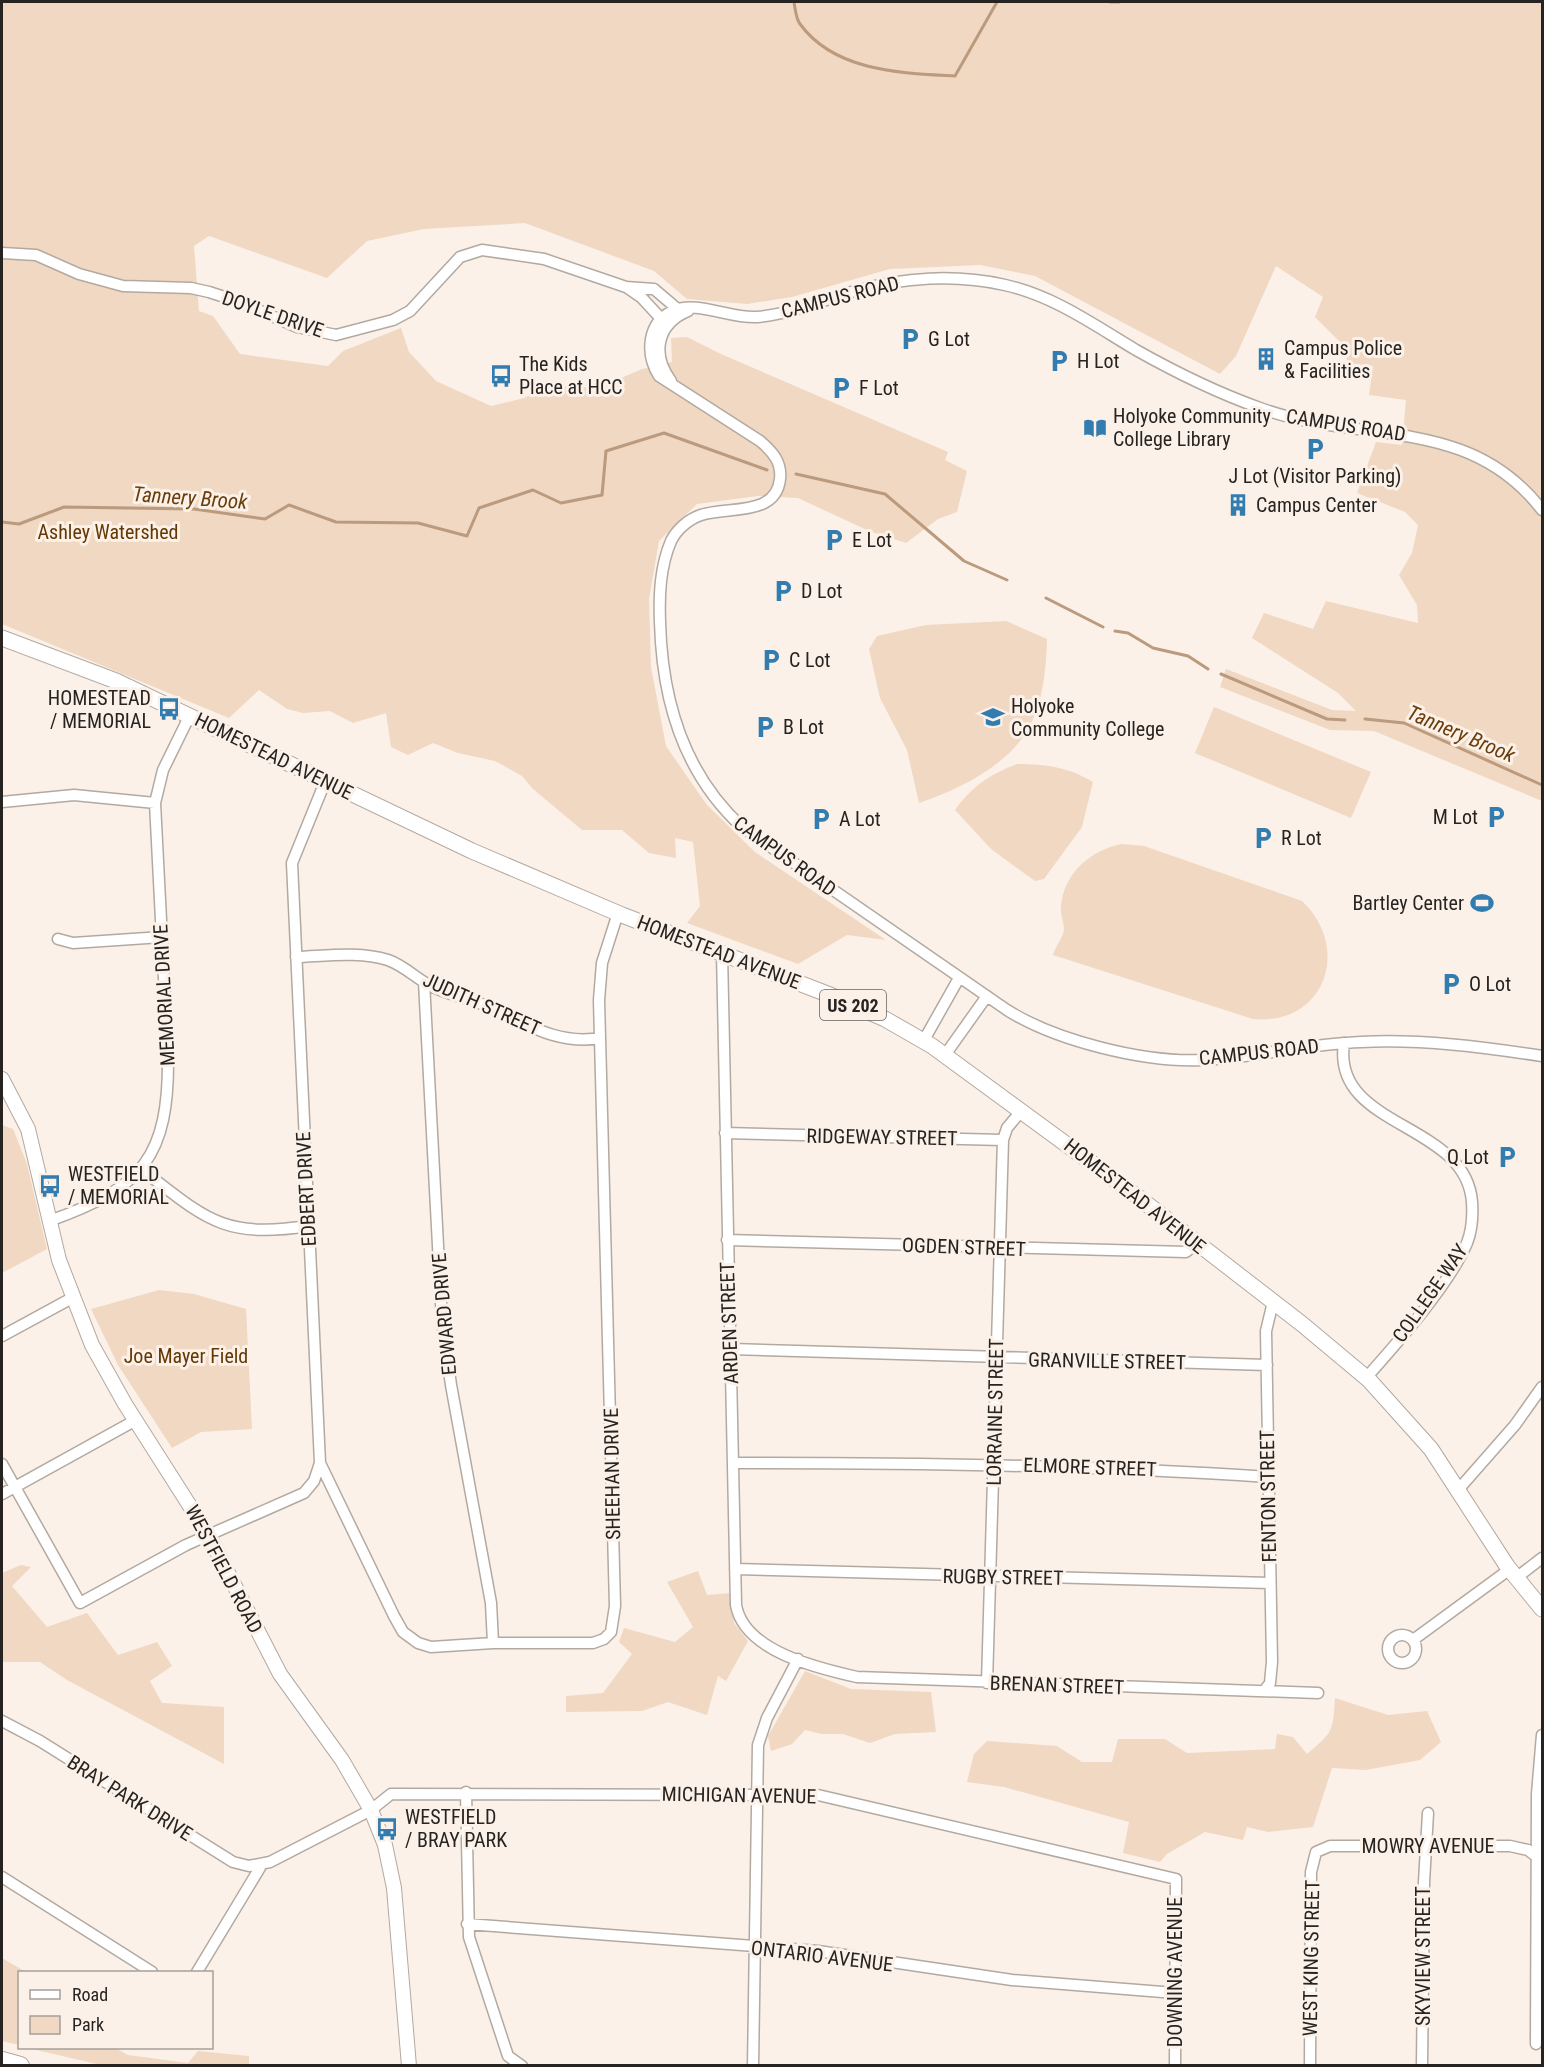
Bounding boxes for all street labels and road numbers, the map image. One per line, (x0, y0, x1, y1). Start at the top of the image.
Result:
street label: CAMPUS ROAD (779, 271, 901, 323)
street label: DOYLE DRIVE (219, 285, 327, 343)
street label: CAMPUS ROAD (1285, 404, 1407, 446)
street label: HOMESTEAD AVENUE (191, 707, 357, 805)
street label: CAMPUS ROAD (729, 811, 841, 901)
street label: HOMESTEAD AVENUE (634, 910, 804, 994)
street label: MEMORIAL DRIVE (148, 924, 180, 1066)
street label: JUDITH STREET (419, 967, 545, 1041)
road number: US 202 (820, 990, 886, 1020)
street label: CAMPUS ROAD (1198, 1034, 1320, 1070)
street label: RIDGEWAY STREET (806, 1124, 958, 1150)
street label: EDBERT DRIVE (291, 1131, 321, 1247)
street label: HOMESTEAD AVENUE (1059, 1133, 1211, 1259)
street label: OGDEN STREET (902, 1233, 1026, 1261)
street label: COLLEGE WAY (1387, 1239, 1473, 1347)
street label: EDWARD DRIVE (427, 1252, 461, 1376)
street label: ARDEN STREET (715, 1261, 743, 1385)
street label: LORRAINE STREET (982, 1338, 1008, 1486)
street label: GRANVILLE STREET (1028, 1348, 1186, 1374)
street label: SHEEHAN DRIVE (599, 1408, 625, 1540)
street label: FENTON STREET (1255, 1429, 1281, 1563)
street label: ELMORE STREET (1023, 1453, 1157, 1481)
street label: WESTFIELD ROAD (180, 1501, 268, 1637)
street label: RUGBY STREET (942, 1564, 1064, 1590)
street label: BRENAN STREET (989, 1671, 1125, 1699)
street label: BRAY PARK DRIVE (63, 1750, 197, 1846)
street label: MICHIGAN AVENUE (662, 1782, 817, 1808)
street label: MOWRY AVENUE (1362, 1834, 1495, 1858)
street label: WEST KING STREET (1298, 1879, 1324, 2037)
street label: SKYVIEW STREET (1411, 1886, 1435, 2026)
street label: DOWNING AVENUE (1163, 1897, 1187, 2047)
street label: ONTARIO AVENUE (750, 1935, 894, 1977)

